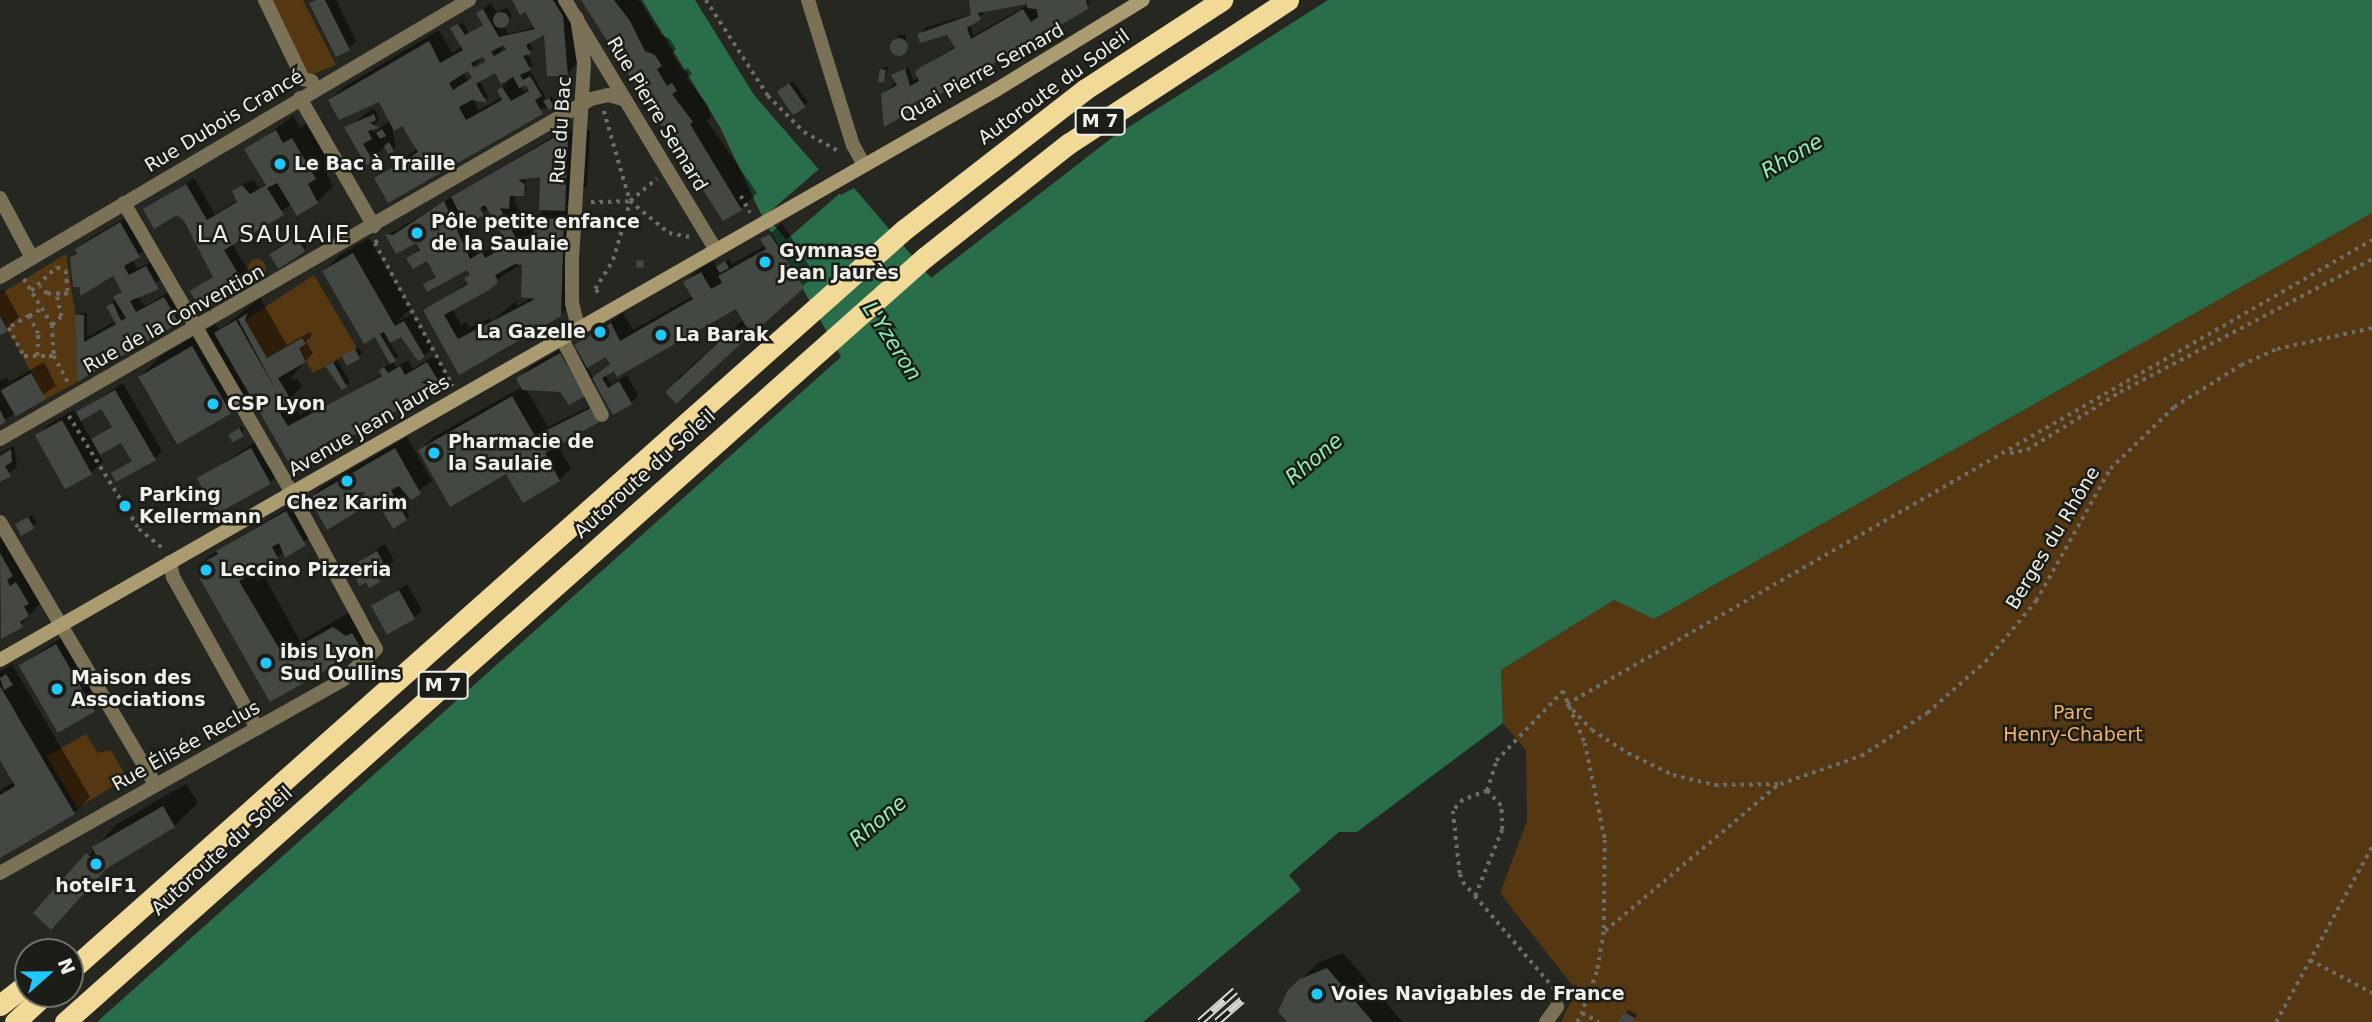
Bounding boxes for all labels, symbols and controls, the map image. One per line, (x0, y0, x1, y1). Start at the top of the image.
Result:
street label: Quai Pierre Semard (896, 18, 1068, 128)
street label: Autoroute du Soleil (974, 24, 1134, 150)
street label: Rue Pierre Semard (602, 33, 712, 195)
street label: Rue Dubois Crancé (141, 65, 307, 177)
street label: Rue du Bac (546, 76, 576, 184)
road number: M 7 (1074, 106, 1126, 136)
water label: Rhone (1757, 128, 1827, 184)
place label: Le Bac à Traille (294, 153, 456, 175)
marker: Le Bac à Traille (272, 156, 288, 172)
place label: Pôle petite enfance de la Saulaie (431, 211, 640, 255)
district label: LA SAULAIE (198, 220, 350, 248)
marker: Pôle petite enfance de la Saulaie (409, 225, 425, 241)
place label: Gymnase Jean Jaurès (779, 240, 899, 284)
marker: Gymnase Jean Jaurès (757, 254, 773, 270)
street label: Rue de la Convention (80, 260, 268, 378)
water label: L'Yzeron (857, 297, 927, 385)
place label: La Gazelle (476, 321, 586, 343)
marker: La Gazelle (592, 324, 608, 340)
place label: La Barak (675, 324, 769, 346)
marker: La Barak (653, 327, 669, 343)
street label: Avenue Jean Jaurès (285, 371, 453, 481)
place label: CSP Lyon (227, 393, 325, 415)
marker: CSP Lyon (205, 396, 221, 412)
street label: Autoroute du Soleil (570, 405, 720, 543)
water label: Rhone (1280, 428, 1348, 490)
place label: Pharmacie de la Saulaie (448, 431, 594, 475)
marker: Pharmacie de la Saulaie (426, 445, 442, 461)
street label: Berges du Rhône (2001, 462, 2105, 614)
marker: Chez Karim (339, 473, 355, 489)
place label: Parking Kellermann (139, 484, 261, 528)
place label: Chez Karim (286, 492, 408, 514)
marker: Parking Kellermann (117, 498, 133, 514)
place label: Leccino Pizzeria (220, 559, 391, 581)
marker: Leccino Pizzeria (198, 562, 214, 578)
place label: ibis Lyon Sud Oullins (280, 641, 401, 685)
marker: ibis Lyon Sud Oullins (258, 655, 274, 671)
place label: Maison des Associations (71, 667, 205, 711)
road number: M 7 (417, 670, 469, 700)
marker: Maison des Associations (49, 681, 65, 697)
street label: Rue Élisée Reclus (108, 696, 264, 796)
park label: Parc Henry-Chabert (2003, 702, 2143, 746)
street label: Autoroute du Soleil (147, 782, 297, 920)
water label: Rhone (844, 790, 912, 852)
marker: hotelF1 (88, 856, 104, 872)
place label: hotelF1 (55, 875, 137, 897)
north arrow (14, 938, 84, 1008)
text: N (54, 955, 80, 978)
place label: Voies Navigables de France (1331, 983, 1625, 1005)
marker: Voies Navigables de France (1309, 986, 1325, 1002)

